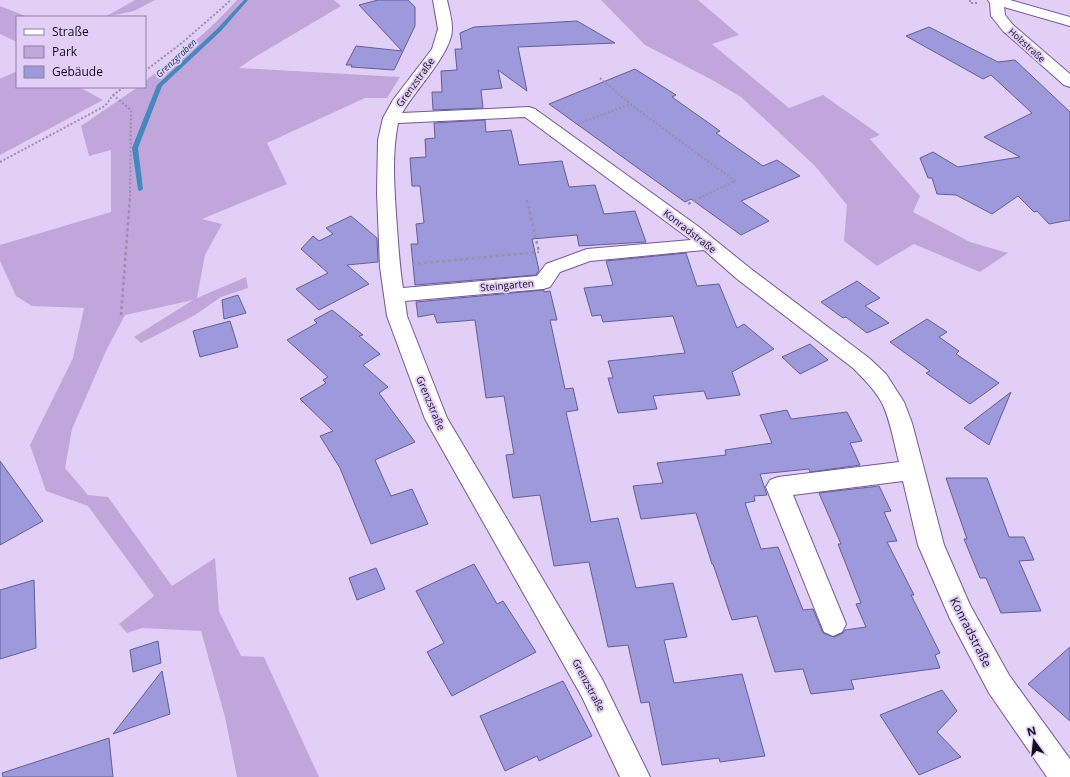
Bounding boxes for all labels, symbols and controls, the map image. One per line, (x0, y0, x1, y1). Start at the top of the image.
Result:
legend (16, 16, 146, 88)
text: Straße (52, 23, 89, 40)
street label: Holzstraße (1006, 25, 1048, 65)
water label: Grenzgraben (153, 36, 199, 80)
text: Park (52, 43, 78, 60)
street label: Grenzstraße (392, 54, 438, 109)
text: Gebäude (52, 63, 103, 80)
street label: Konradstraße (661, 206, 720, 256)
street label: Steingarten (480, 276, 534, 294)
street label: Grenzstraße (413, 374, 449, 433)
street label: Konradstraße (946, 594, 996, 670)
street label: Grenzstraße (569, 656, 609, 714)
north arrow (1014, 721, 1054, 761)
text: N (1025, 722, 1038, 739)

